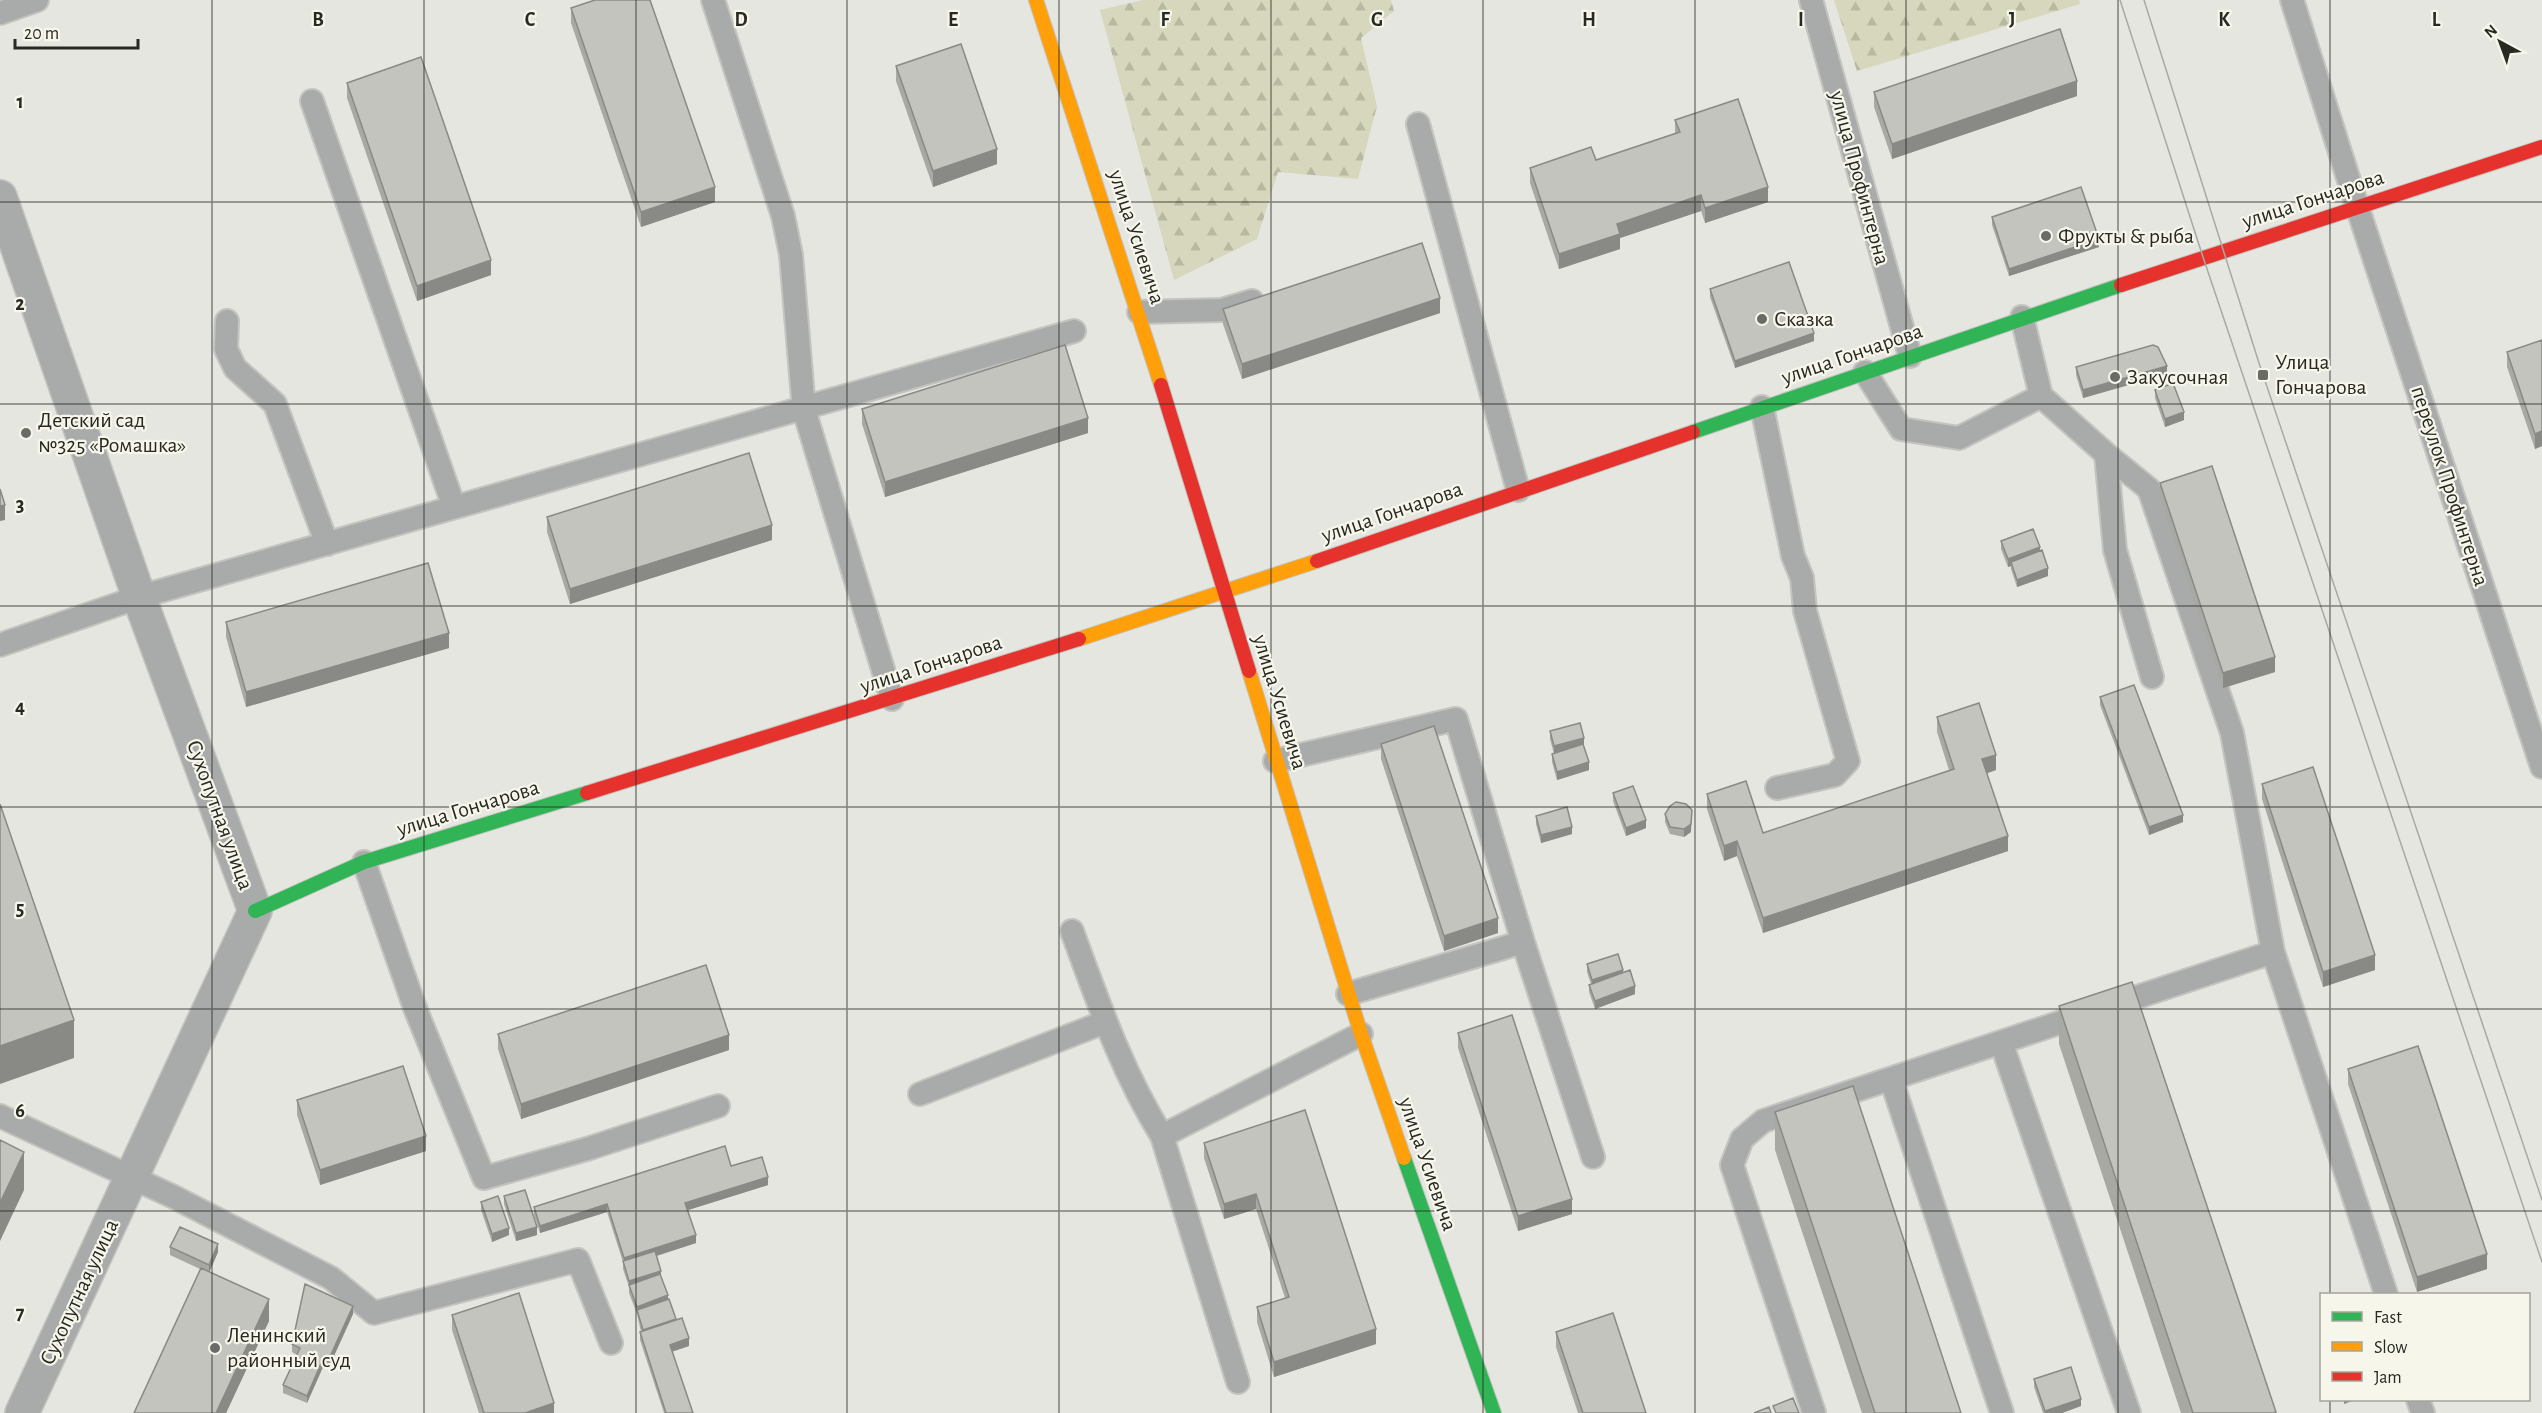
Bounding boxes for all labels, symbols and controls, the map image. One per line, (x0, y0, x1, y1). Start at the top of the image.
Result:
text: B (312, 10, 324, 30)
text: C (525, 10, 536, 30)
text: D (734, 10, 748, 30)
text: E (948, 10, 958, 30)
text: F (1160, 10, 1170, 30)
text: G (1371, 10, 1383, 30)
text: H (1582, 10, 1596, 30)
text: I (1798, 10, 1804, 30)
text: J (2009, 10, 2015, 30)
text: K (2218, 10, 2230, 30)
text: L (2432, 10, 2441, 30)
scale bar (15, 12, 138, 50)
north arrow (2470, 12, 2530, 72)
text: N (2481, 22, 2500, 41)
text: 20 m (24, 25, 59, 43)
street label: улица Профинтерна (1826, 88, 1894, 267)
text: 1 (16, 92, 24, 112)
street label: улица Усиевича (1105, 166, 1169, 307)
street label: улица Гончарова (2238, 166, 2387, 233)
place label: Фрукты & рыба (2058, 225, 2194, 247)
marker: Фрукты & рыба (2039, 229, 2053, 243)
text: 2 (15, 294, 25, 314)
place label: Сказка (1774, 308, 1834, 330)
marker: Сказка (1755, 312, 1769, 326)
street label: улица Гончарова (1778, 320, 1925, 389)
place label: Улица Гончарова (2275, 351, 2367, 398)
place label: Закусочная (2127, 366, 2229, 388)
marker: Улица Гончарова (2256, 368, 2270, 382)
marker: Закусочная (2108, 370, 2122, 384)
street label: переулок Профинтерна (2407, 383, 2493, 589)
place label: Детский сад №325 «Ромашка» (38, 409, 186, 456)
marker: Детский сад №325 «Ромашка» (19, 426, 33, 440)
street label: улица Гончарова (1318, 478, 1465, 547)
text: 3 (16, 495, 24, 515)
street label: улица Гончарова (856, 631, 1005, 698)
street label: улица Усиевича (1249, 631, 1311, 772)
text: 4 (15, 697, 25, 717)
street label: Сухопутная улица (183, 737, 257, 893)
street label: улица Гончарова (393, 776, 542, 840)
text: 5 (16, 899, 24, 919)
street label: улица Усиевича (1395, 1093, 1461, 1234)
text: 6 (15, 1101, 25, 1121)
street label: Сухопутная улица (36, 1216, 122, 1368)
legend (2320, 1293, 2530, 1401)
text: 7 (16, 1303, 25, 1323)
text: Fast (2374, 1309, 2402, 1327)
place label: Ленинский районный суд (227, 1324, 351, 1371)
text: Slow (2374, 1339, 2407, 1357)
marker: Ленинский районный суд (208, 1341, 222, 1355)
text: Jam (2374, 1369, 2402, 1387)

